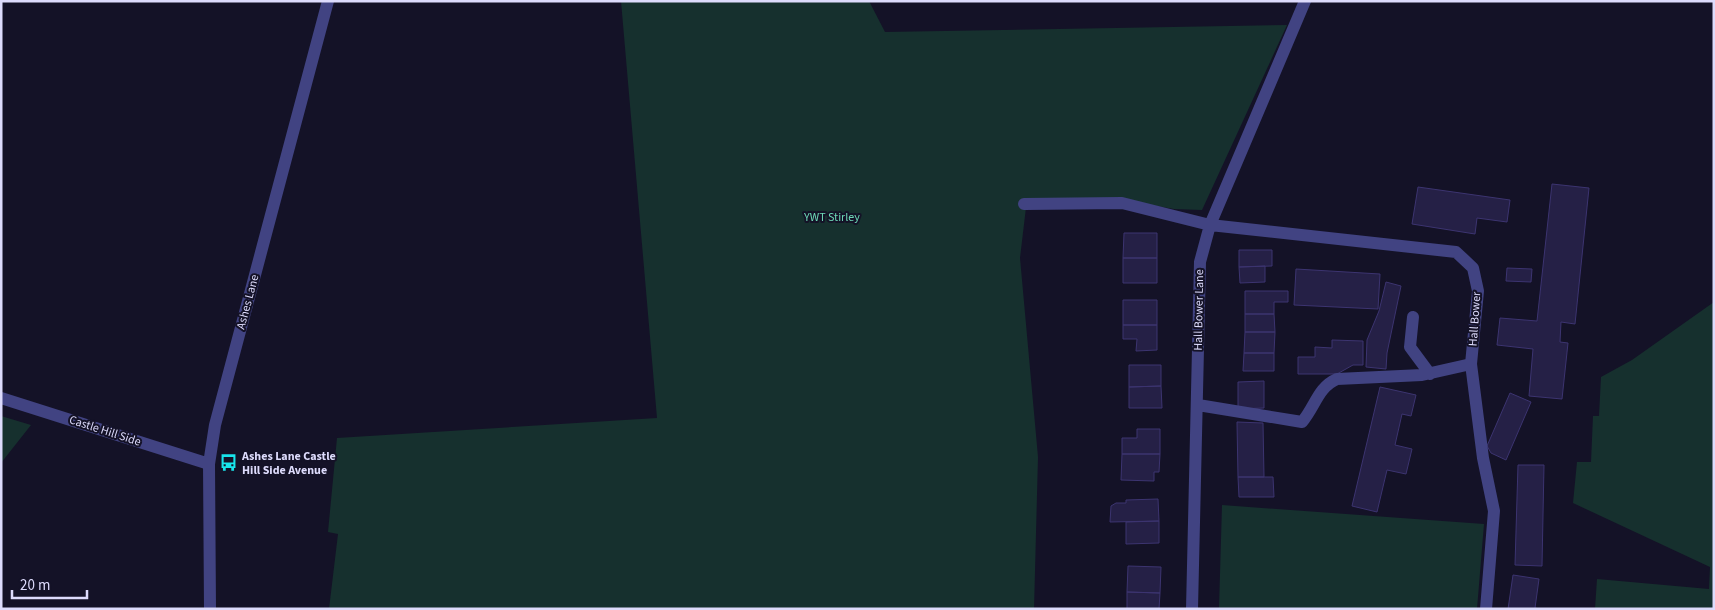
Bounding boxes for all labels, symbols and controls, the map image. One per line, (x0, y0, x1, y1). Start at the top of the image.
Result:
park label: YWT Stirley (803, 209, 860, 226)
street label: Hall Bower Lane (1190, 269, 1208, 351)
street label: Ashes Lane (233, 273, 263, 331)
street label: Hall Bower (1465, 290, 1485, 347)
street label: Castle Hill Side (67, 411, 143, 451)
place label: Ashes Lane Castle Hill Side Avenue (241, 448, 336, 479)
bus stop icon: Ashes Lane Castle Hill Side Avenue (218, 453, 238, 473)
scale bar (12, 568, 88, 600)
text: 20 m (20, 575, 50, 596)

